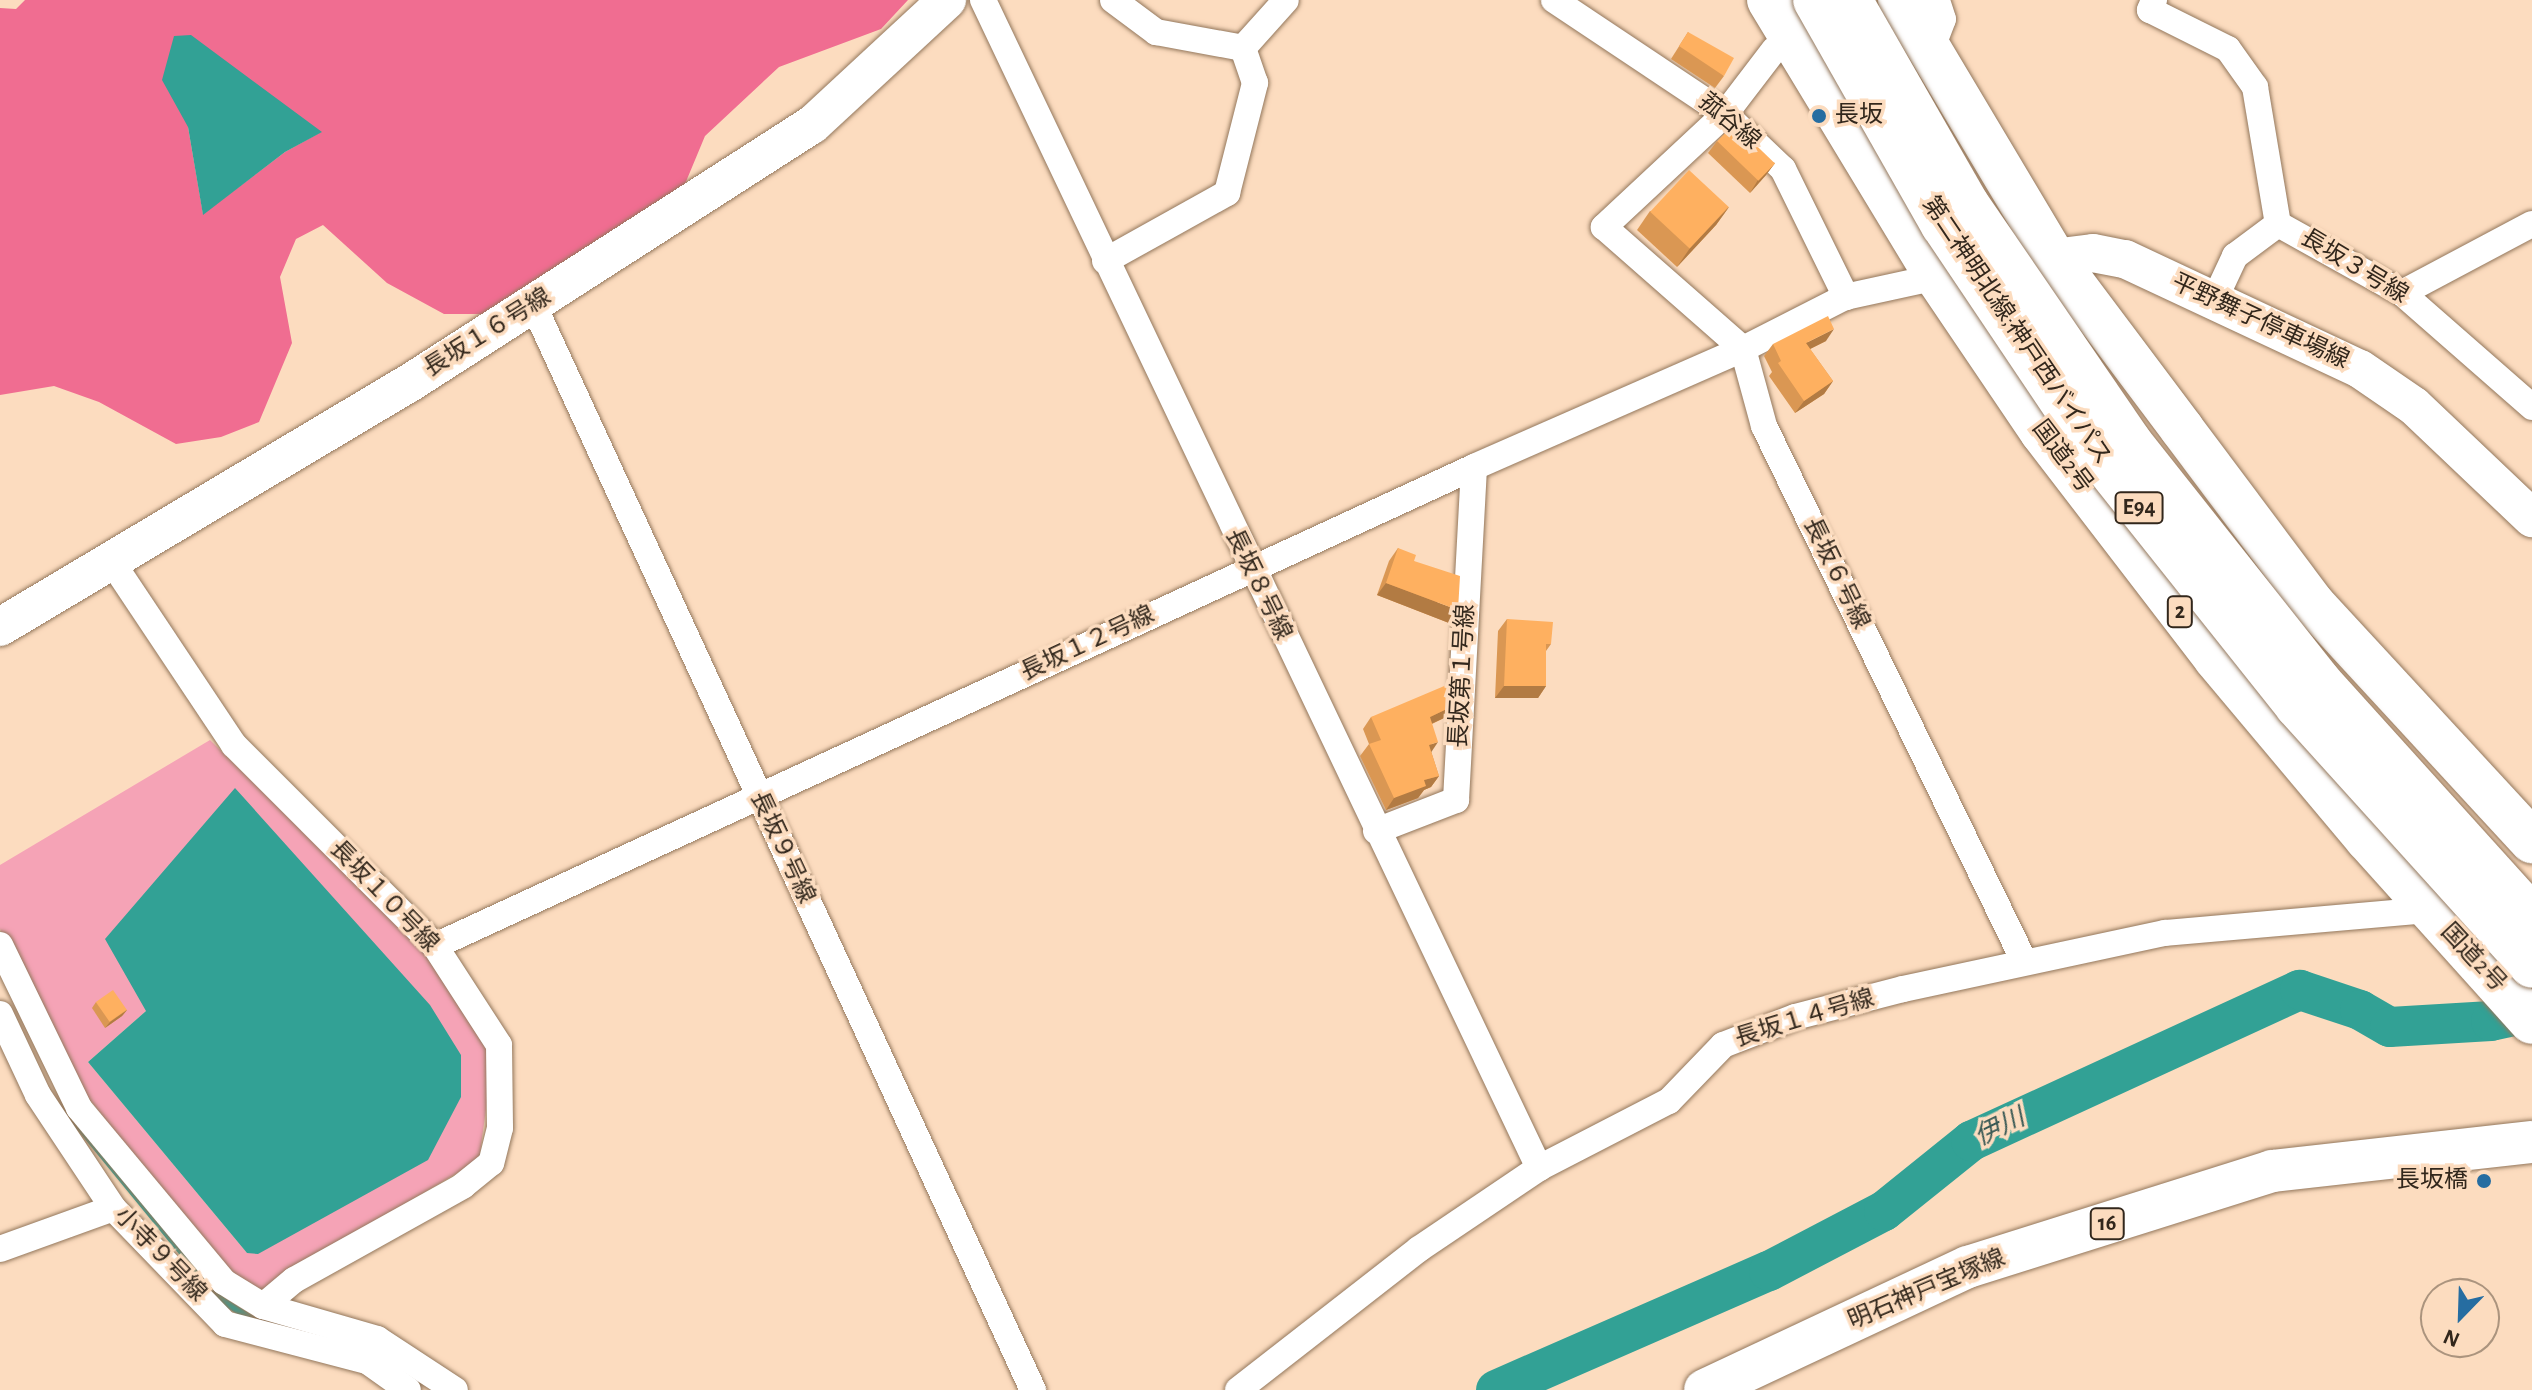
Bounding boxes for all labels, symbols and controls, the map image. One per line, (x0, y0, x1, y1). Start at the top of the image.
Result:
street label: 菰谷線 (1692, 88, 1766, 156)
place label: 長坂 (1835, 102, 1883, 130)
marker: 長坂 (1810, 107, 1828, 125)
street label: 第二神明北線;神戸西バイパス (1915, 191, 2117, 471)
street label: 長坂３号線 (2295, 224, 2413, 310)
street label: 平野舞子停車場線 (2167, 268, 2353, 376)
street label: 長坂１６号線 (419, 283, 557, 383)
street label: 国道2号 (2026, 415, 2098, 499)
road number: E94 (2113, 490, 2165, 526)
street label: 長坂６号線 (1797, 514, 1875, 634)
street label: 長坂８号線 (1219, 525, 1297, 645)
road number: 2 (2166, 594, 2194, 630)
street label: 長坂１２号線 (1017, 601, 1159, 687)
street label: 長坂第１号線 (1445, 603, 1481, 749)
street label: 長坂９号線 (744, 788, 820, 908)
street label: 長坂１０号線 (324, 835, 444, 959)
street label: 国道2号 (2434, 918, 2512, 998)
street label: 長坂１４号線 (1732, 984, 1878, 1054)
water label: 伊川 (1970, 1103, 2030, 1153)
place label: 長坂橋 (2396, 1167, 2468, 1195)
marker: 長坂橋 (2475, 1172, 2493, 1190)
street label: 小寺９号線 (108, 1202, 212, 1308)
road number: 16 (2089, 1206, 2125, 1242)
street label: 明石神戸宝塚線 (1844, 1244, 2010, 1336)
north arrow (2420, 1278, 2500, 1358)
text: N (2440, 1325, 2463, 1351)

